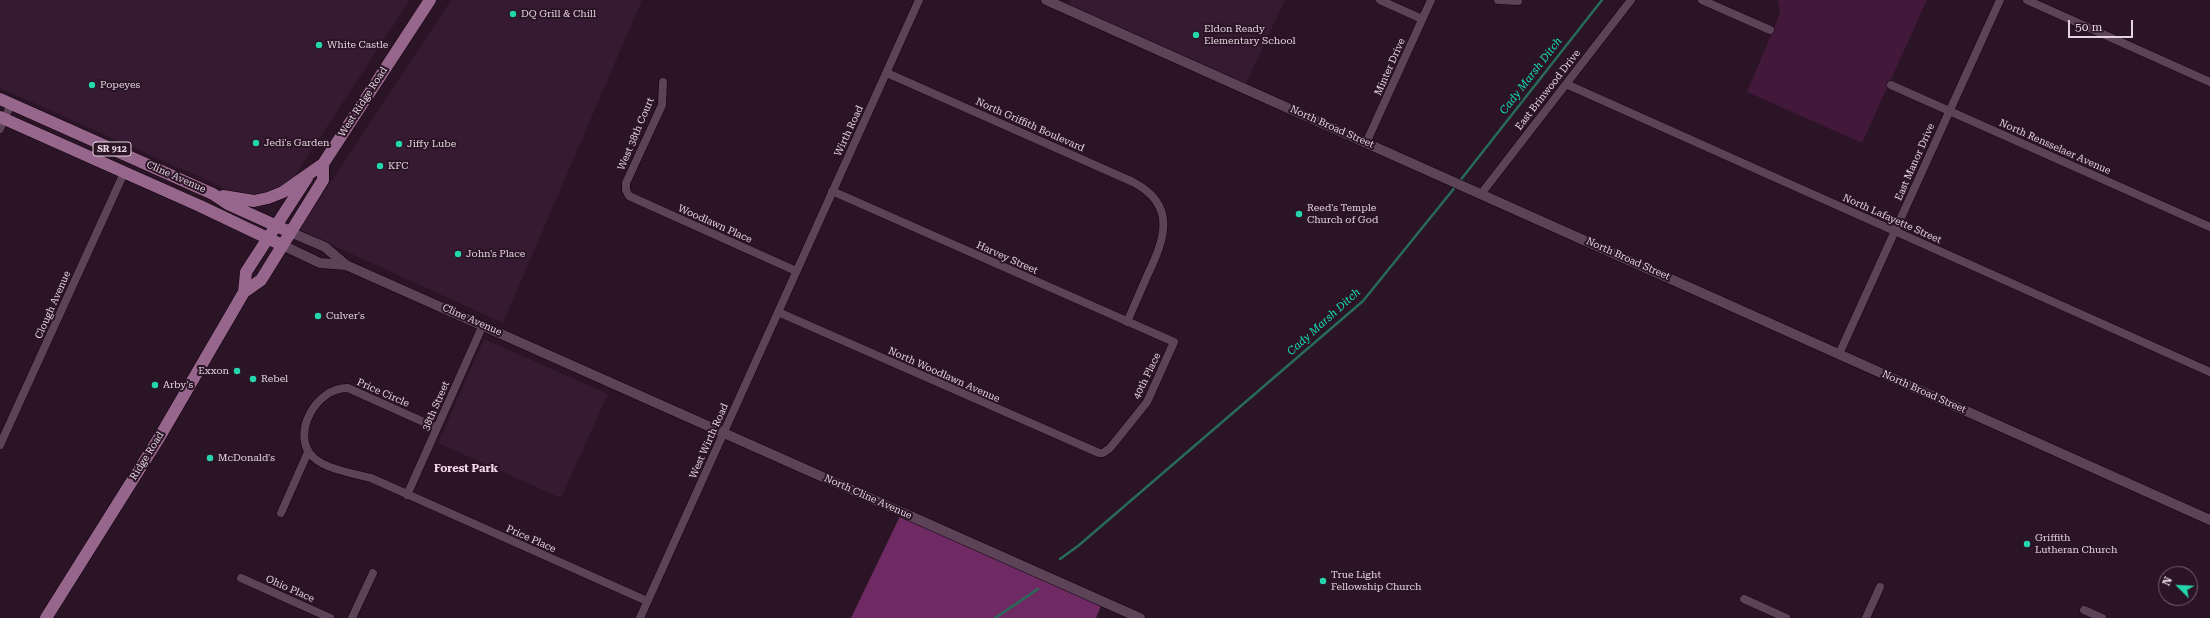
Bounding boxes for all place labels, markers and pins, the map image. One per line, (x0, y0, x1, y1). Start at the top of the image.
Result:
place label: DQ Grill & Chill (521, 8, 596, 20)
marker: DQ Grill & Chill (508, 9, 518, 19)
place label: Eldon Ready Elementary School (1204, 23, 1296, 46)
marker: Eldon Ready Elementary School (1191, 30, 1201, 40)
place label: White Castle (327, 39, 388, 51)
marker: White Castle (314, 40, 324, 50)
place label: Popeyes (100, 79, 140, 91)
marker: Popeyes (87, 80, 97, 90)
place label: Jedi's Garden (264, 137, 329, 149)
marker: Jedi's Garden (251, 138, 261, 148)
place label: Jiffy Lube (407, 138, 456, 150)
marker: Jiffy Lube (394, 139, 404, 149)
place label: KFC (388, 160, 408, 172)
marker: KFC (375, 161, 385, 171)
place label: Reed's Temple Church of God (1307, 202, 1378, 226)
marker: Reed's Temple Church of God (1294, 209, 1304, 219)
place label: John's Place (466, 248, 525, 260)
marker: John's Place (453, 249, 463, 259)
place label: Culver's (326, 310, 365, 322)
marker: Culver's (313, 311, 323, 321)
place label: Exxon (198, 365, 229, 377)
marker: Exxon (232, 366, 242, 376)
place label: Rebel (261, 373, 288, 385)
marker: Rebel (248, 374, 258, 384)
place label: Arby's (163, 379, 193, 391)
marker: Arby's (150, 380, 160, 390)
place label: McDonald's (218, 452, 275, 464)
marker: McDonald's (205, 453, 215, 463)
place label: Griffith Lutheran Church (2035, 532, 2117, 556)
marker: Griffith Lutheran Church (2022, 539, 2032, 549)
place label: True Light Fellowship Church (1331, 569, 1422, 592)
marker: True Light Fellowship Church (1318, 576, 1328, 586)

